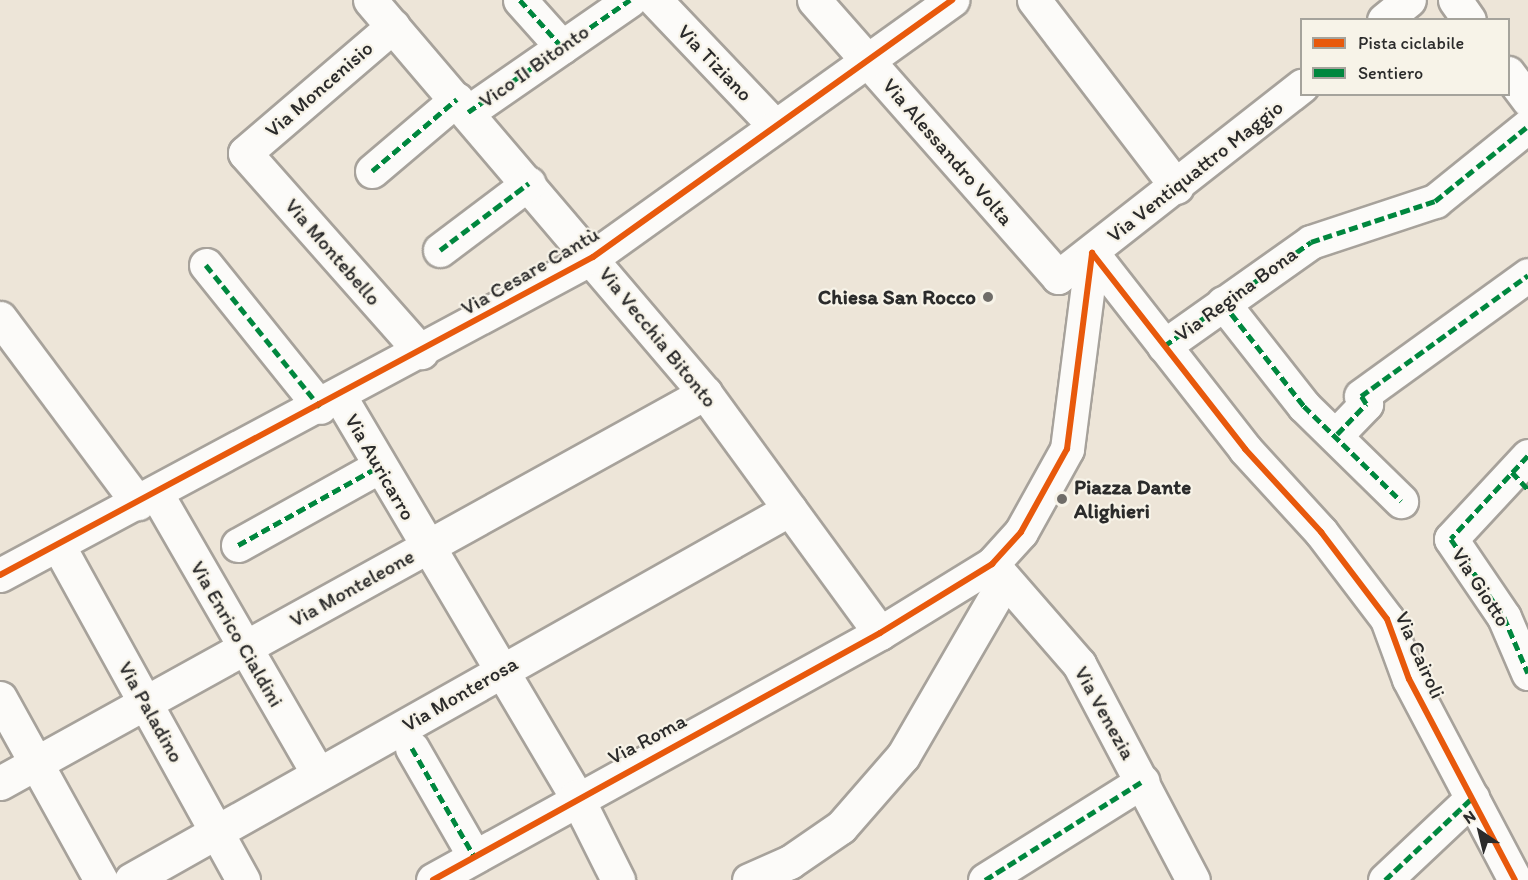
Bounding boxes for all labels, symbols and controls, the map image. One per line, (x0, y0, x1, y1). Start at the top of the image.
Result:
legend (1300, 18, 1510, 96)
street label: Vico II Bitonto (474, 19, 594, 113)
street label: Via Tiziano (672, 19, 758, 107)
text: Pista ciclabile (1358, 32, 1464, 54)
street label: Via Moncenisio (260, 36, 378, 142)
text: Sentiero (1358, 62, 1423, 84)
street label: Via Alessandro Volta (878, 74, 1018, 230)
street label: Via Ventiquattro Maggio (1102, 94, 1288, 248)
street label: Via Montebello (280, 193, 386, 311)
street label: Via Cesare Cantù (457, 221, 603, 321)
street label: Via Regina Bona (1170, 241, 1302, 347)
street label: Via Vecchia Bitonto (594, 262, 722, 412)
place label: Chiesa San Rocco (818, 284, 976, 310)
marker: Chiesa San Rocco (981, 290, 995, 304)
street label: Via Auricarro (339, 409, 421, 525)
place label: Piazza Dante Alighieri (1074, 474, 1191, 524)
marker: Piazza Dante Alighieri (1055, 492, 1069, 506)
street label: Via Monteleone (285, 543, 419, 633)
street label: Via Giotto (1446, 543, 1516, 631)
street label: Via Enrico Cialdini (185, 557, 289, 711)
street label: Via Cairoli (1390, 607, 1450, 703)
street label: Via Monterosa (398, 651, 522, 737)
street label: Via Paladino (113, 658, 189, 766)
street label: Via Venezia (1069, 662, 1141, 764)
street label: Via Roma (604, 708, 690, 770)
north arrow (1450, 802, 1510, 862)
text: N (1460, 806, 1479, 828)

